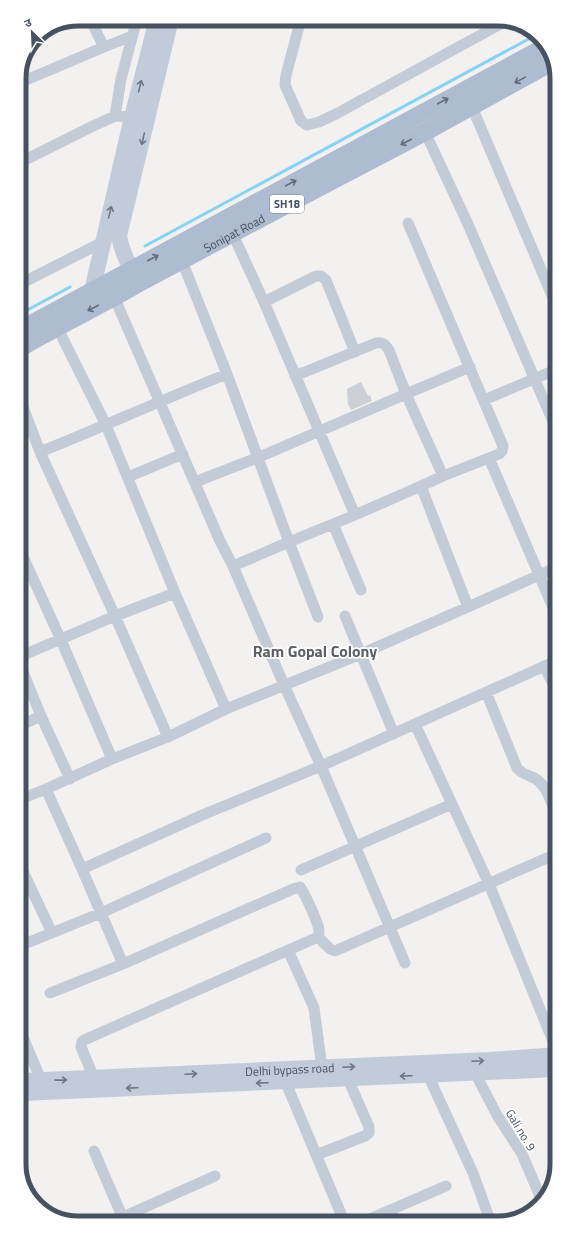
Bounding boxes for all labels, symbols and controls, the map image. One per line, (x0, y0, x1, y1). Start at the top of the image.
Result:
north arrow (12, 12, 52, 52)
text: उ (22, 14, 35, 31)
one-way arrow (514, 77, 526, 84)
one-way arrow (137, 80, 145, 93)
one-way arrow (437, 97, 449, 105)
one-way arrow (138, 132, 146, 145)
one-way arrow (400, 139, 412, 147)
one-way arrow (285, 179, 297, 186)
road number: SH18 (270, 195, 304, 213)
one-way arrow (107, 206, 115, 219)
street label: Sonipat Road (200, 209, 268, 257)
one-way arrow (146, 254, 158, 261)
one-way arrow (87, 305, 99, 312)
district label: Ram Gopal Colony (253, 639, 377, 663)
street label: Delhi bypass road (245, 1057, 335, 1080)
one-way arrow (471, 1057, 484, 1064)
one-way arrow (342, 1063, 355, 1070)
one-way arrow (184, 1070, 197, 1078)
one-way arrow (400, 1073, 413, 1080)
one-way arrow (54, 1076, 67, 1084)
one-way arrow (256, 1079, 269, 1086)
one-way arrow (126, 1085, 139, 1092)
street label: Gali no. 9 (501, 1105, 541, 1155)

